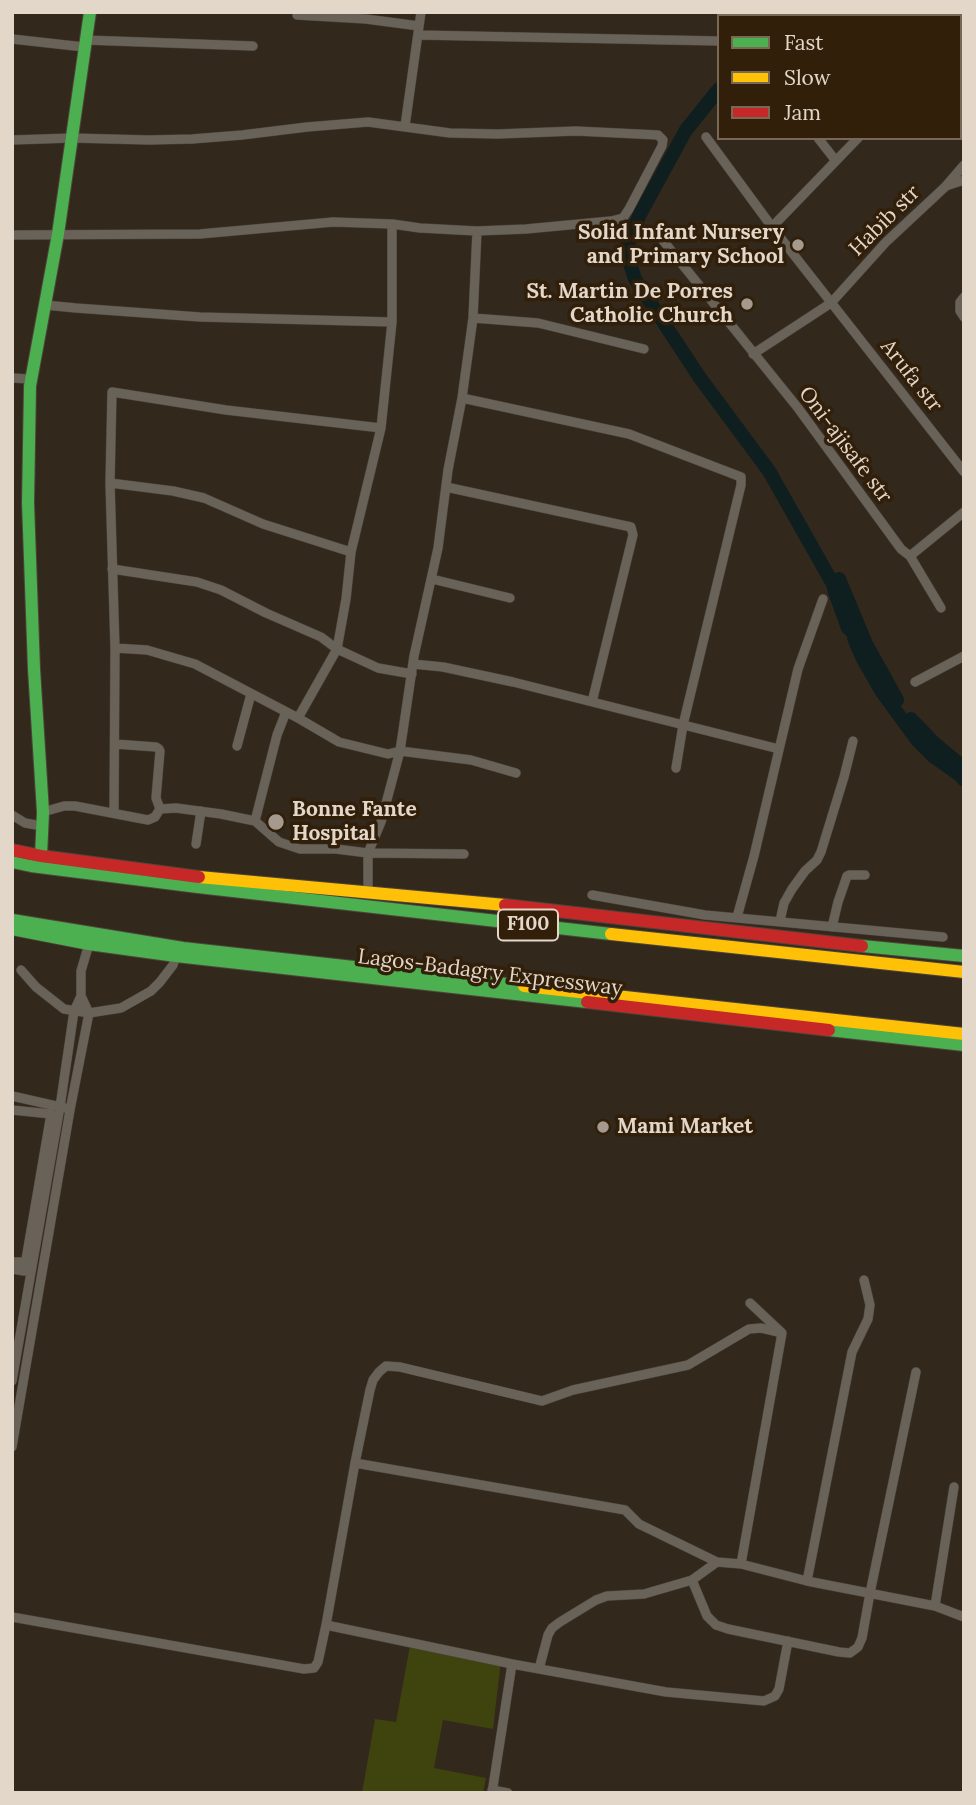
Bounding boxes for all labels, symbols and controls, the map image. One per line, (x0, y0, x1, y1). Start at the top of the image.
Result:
legend (717, 14, 962, 140)
text: Fast (784, 29, 823, 56)
text: Slow (784, 64, 831, 91)
text: Jam (784, 99, 821, 126)
street label: Habib str (844, 180, 926, 262)
place label: Solid Infant Nursery and Primary School (578, 220, 784, 270)
marker: Solid Infant Nursery and Primary School (790, 237, 806, 253)
place label: St. Martin De Porres Catholic Church (527, 279, 733, 329)
marker: St. Martin De Porres Catholic Church (739, 296, 755, 312)
street label: Arufa str (875, 335, 947, 417)
street label: Oni-ajisafe str (793, 382, 897, 508)
place label: Bonne Fante Hospital (292, 797, 417, 847)
marker: Bonne Fante Hospital (266, 812, 286, 832)
road number: F100 (498, 909, 558, 940)
street label: Lagos-Badagry Expressway (356, 944, 624, 1002)
place label: Mami Market (617, 1114, 753, 1140)
marker: Mami Market (595, 1119, 611, 1135)

